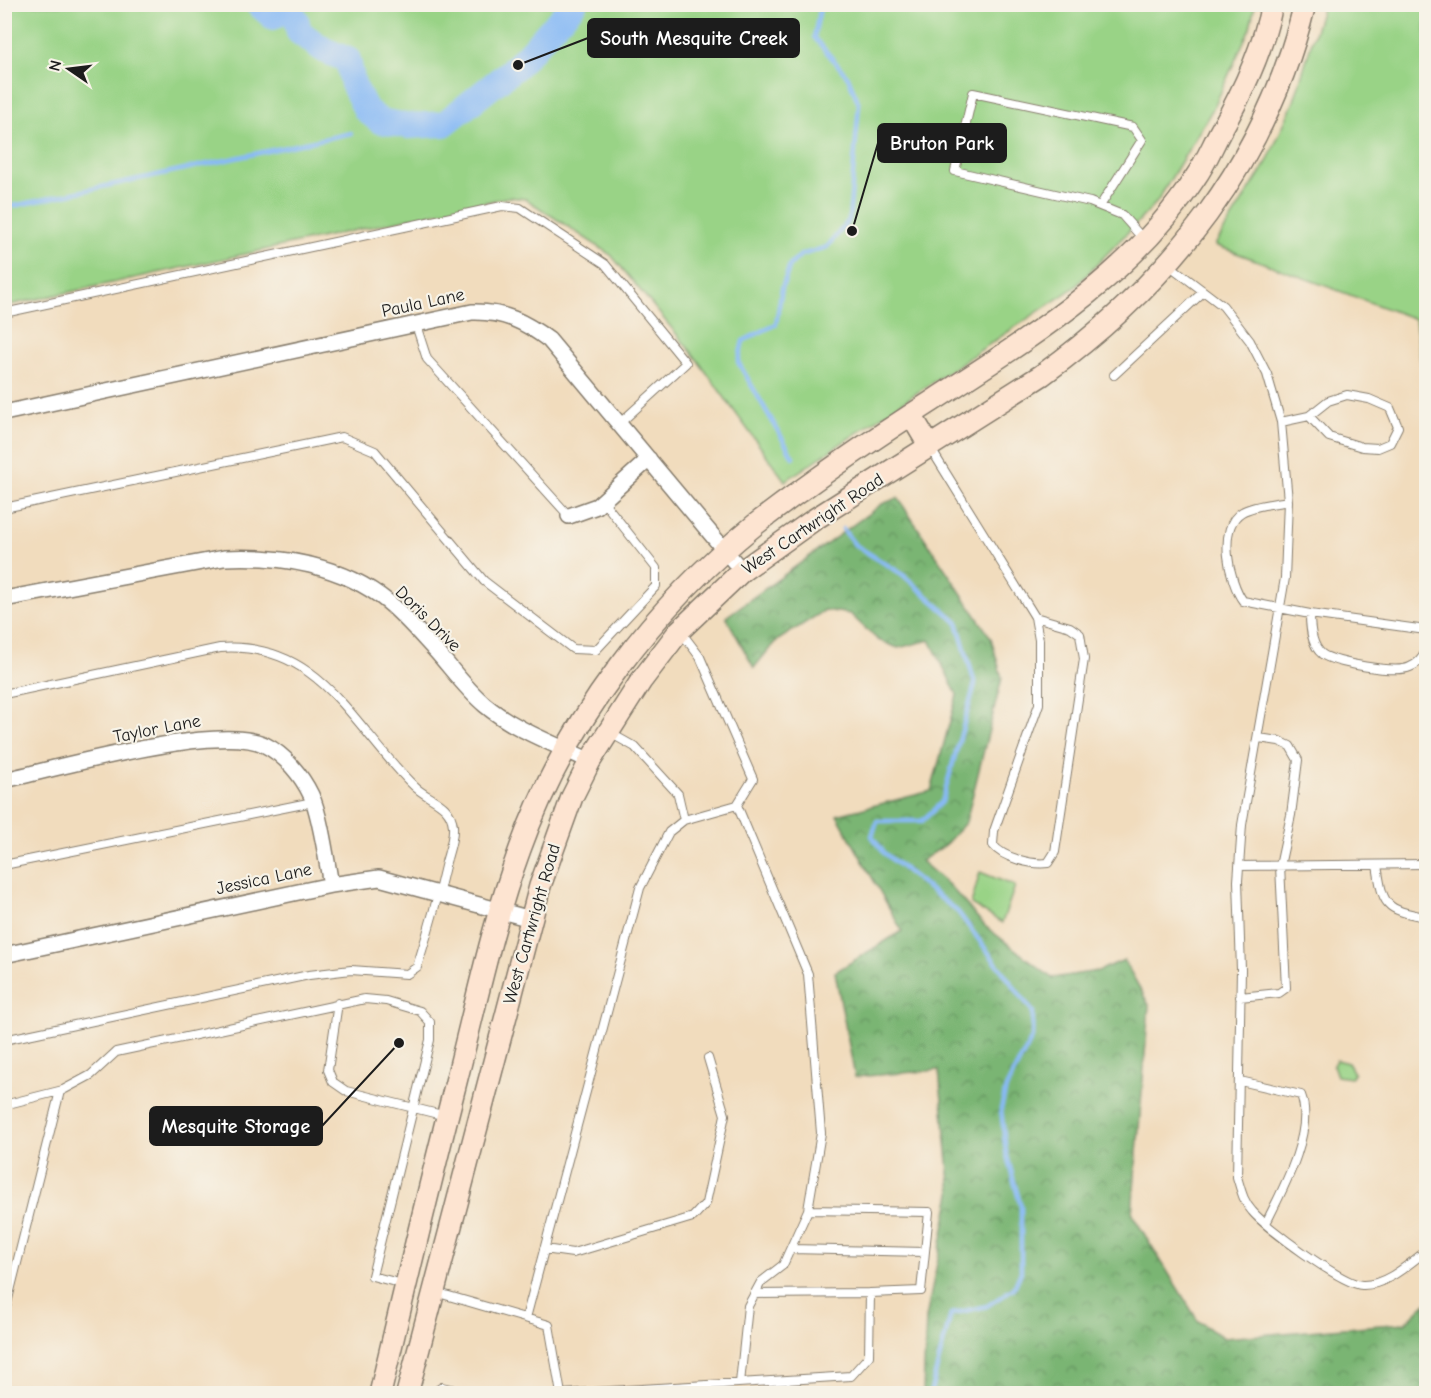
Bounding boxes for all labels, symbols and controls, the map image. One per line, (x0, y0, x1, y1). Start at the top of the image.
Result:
callout: South Mesquite Creek (588, 19, 799, 57)
text: South Mesquite Creek (600, 27, 788, 50)
north arrow (39, 39, 99, 99)
text: N (45, 58, 65, 73)
callout: Bruton Park (878, 124, 1006, 162)
text: Bruton Park (890, 132, 994, 155)
street label: Paula Lane (380, 284, 466, 322)
street label: West Cartwright Road (738, 469, 888, 579)
street label: Doris Drive (391, 582, 465, 656)
street label: Taylor Lane (111, 710, 203, 748)
street label: West Cartwright Road (499, 841, 565, 1007)
street label: Jessica Lane (214, 859, 314, 899)
callout: Mesquite Storage (150, 1107, 322, 1145)
text: Mesquite Storage (162, 1115, 310, 1138)

